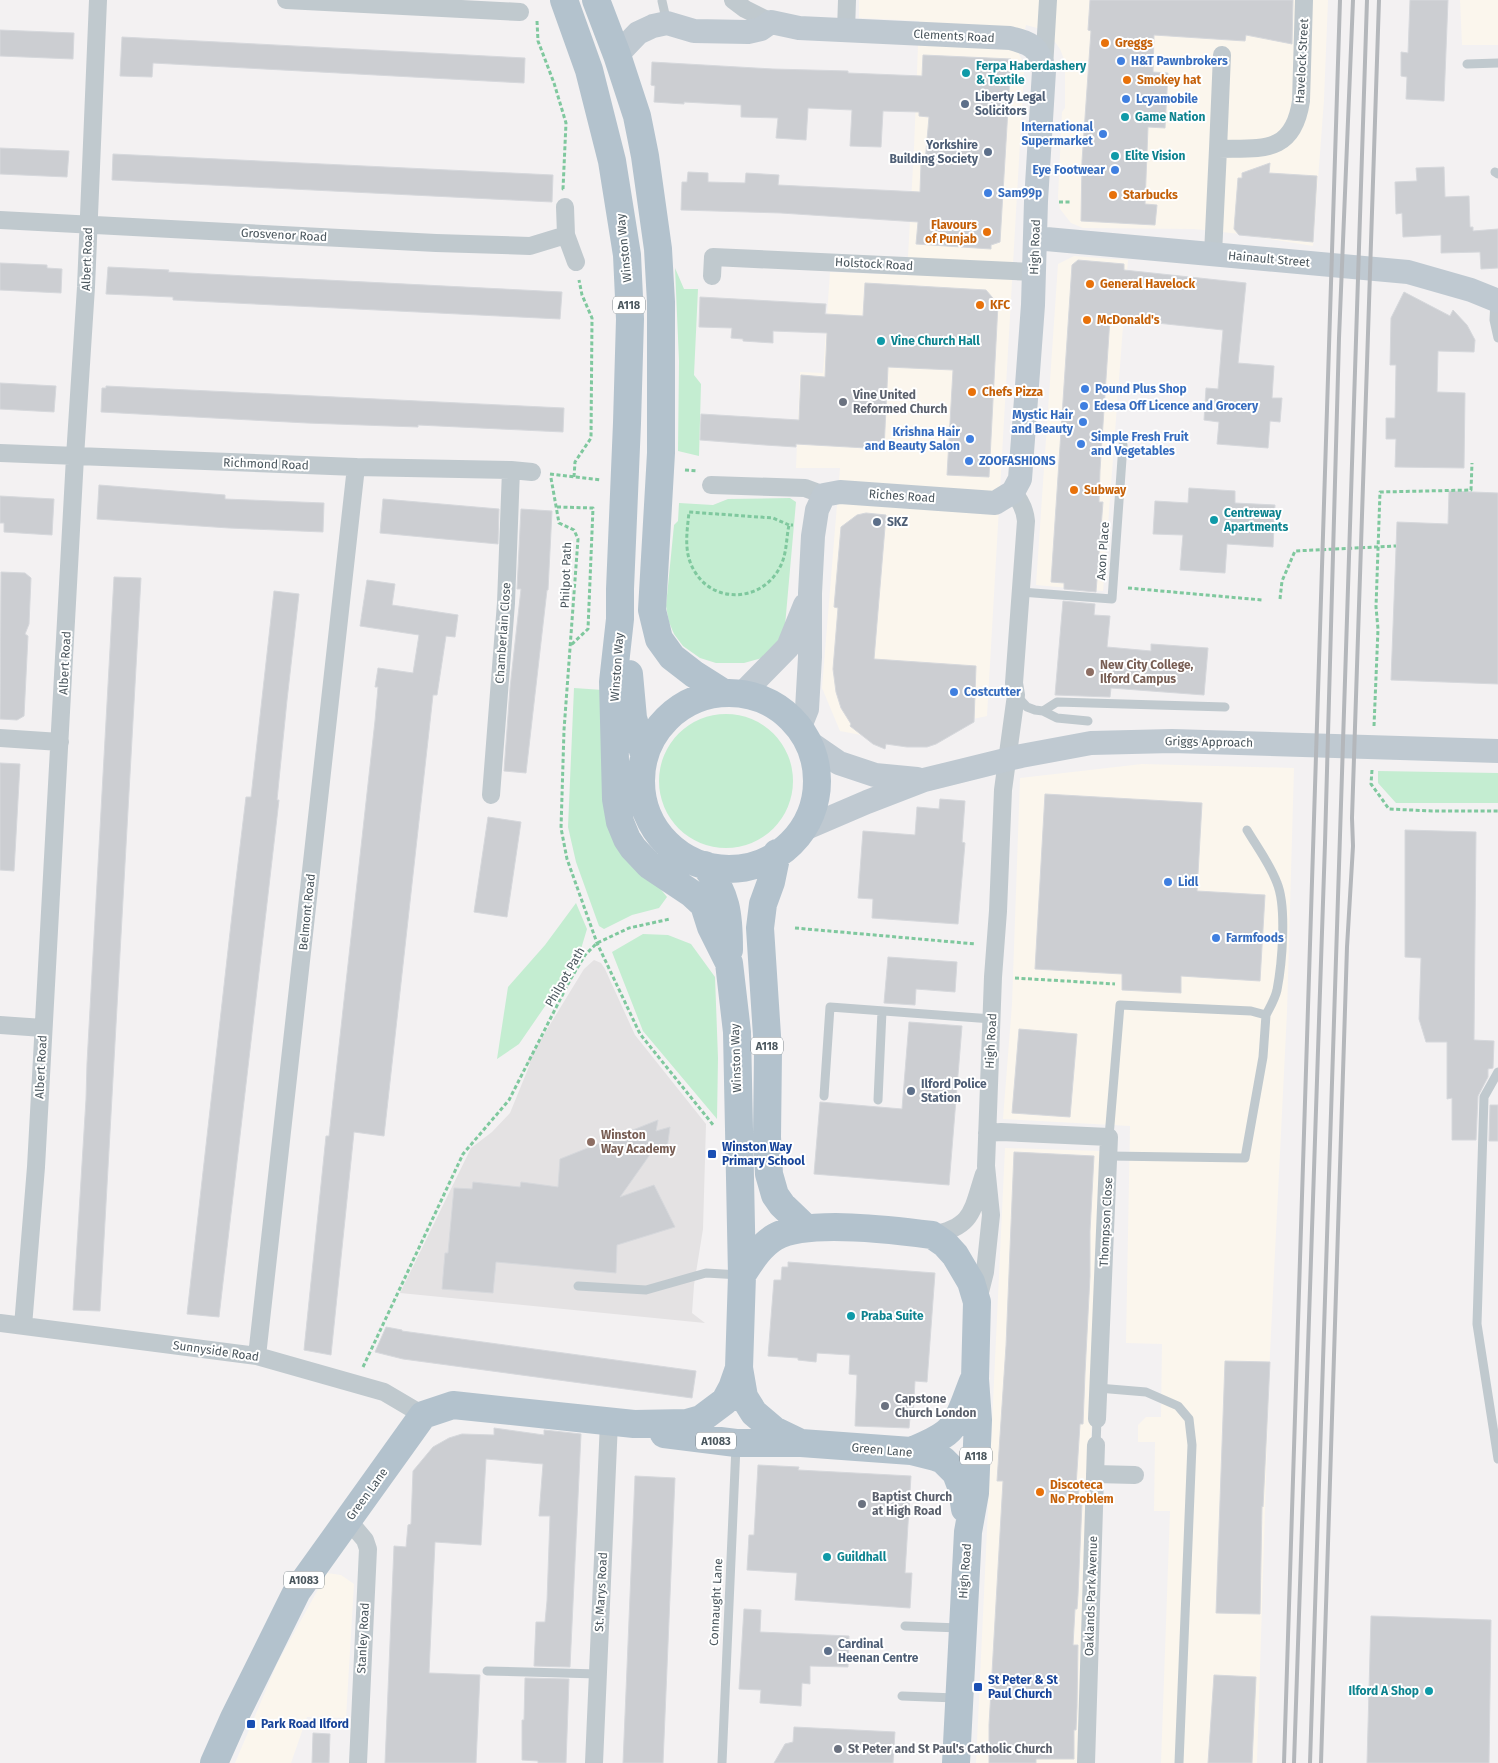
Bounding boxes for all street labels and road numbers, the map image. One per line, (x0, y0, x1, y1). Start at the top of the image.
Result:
street label: Havelock Street (1293, 18, 1311, 104)
street label: Clements Road (913, 27, 995, 45)
street label: Winston Way (613, 213, 635, 283)
street label: High Road (1027, 219, 1043, 275)
street label: Grosvenor Road (241, 226, 327, 244)
street label: Albert Road (79, 227, 95, 291)
street label: Hainault Street (1227, 248, 1311, 270)
street label: Holstock Road (835, 255, 913, 273)
road number: A118 (613, 296, 645, 314)
street label: Richmond Road (223, 456, 309, 472)
street label: Riches Road (868, 487, 936, 505)
street label: Axon Place (1094, 521, 1112, 581)
street label: Philpot Path (558, 542, 574, 608)
street label: Chamberlain Close (492, 582, 514, 684)
street label: Albert Road (56, 631, 74, 695)
street label: Winston Way (608, 632, 626, 702)
street label: Griggs Approach (1165, 734, 1253, 750)
street label: Belmont Road (296, 873, 318, 951)
street label: Philpot Path (542, 945, 588, 1009)
street label: High Road (983, 1013, 999, 1069)
street label: Winston Way (728, 1023, 744, 1093)
street label: Albert Road (32, 1035, 50, 1099)
road number: A118 (751, 1038, 783, 1054)
street label: Thompson Close (1097, 1177, 1115, 1267)
street label: Sunnyside Road (172, 1338, 260, 1364)
road number: A1083 (696, 1432, 736, 1450)
street label: Green Lane (851, 1440, 913, 1460)
road number: A118 (960, 1448, 992, 1464)
street label: Green Lane (343, 1465, 391, 1523)
street label: Oaklands Park Avenue (1082, 1536, 1100, 1656)
street label: High Road (956, 1543, 974, 1599)
street label: St. Marys Road (592, 1552, 610, 1632)
street label: Connaught Lane (707, 1558, 725, 1646)
road number: A1083 (284, 1572, 324, 1588)
street label: Stanley Road (354, 1602, 372, 1674)

